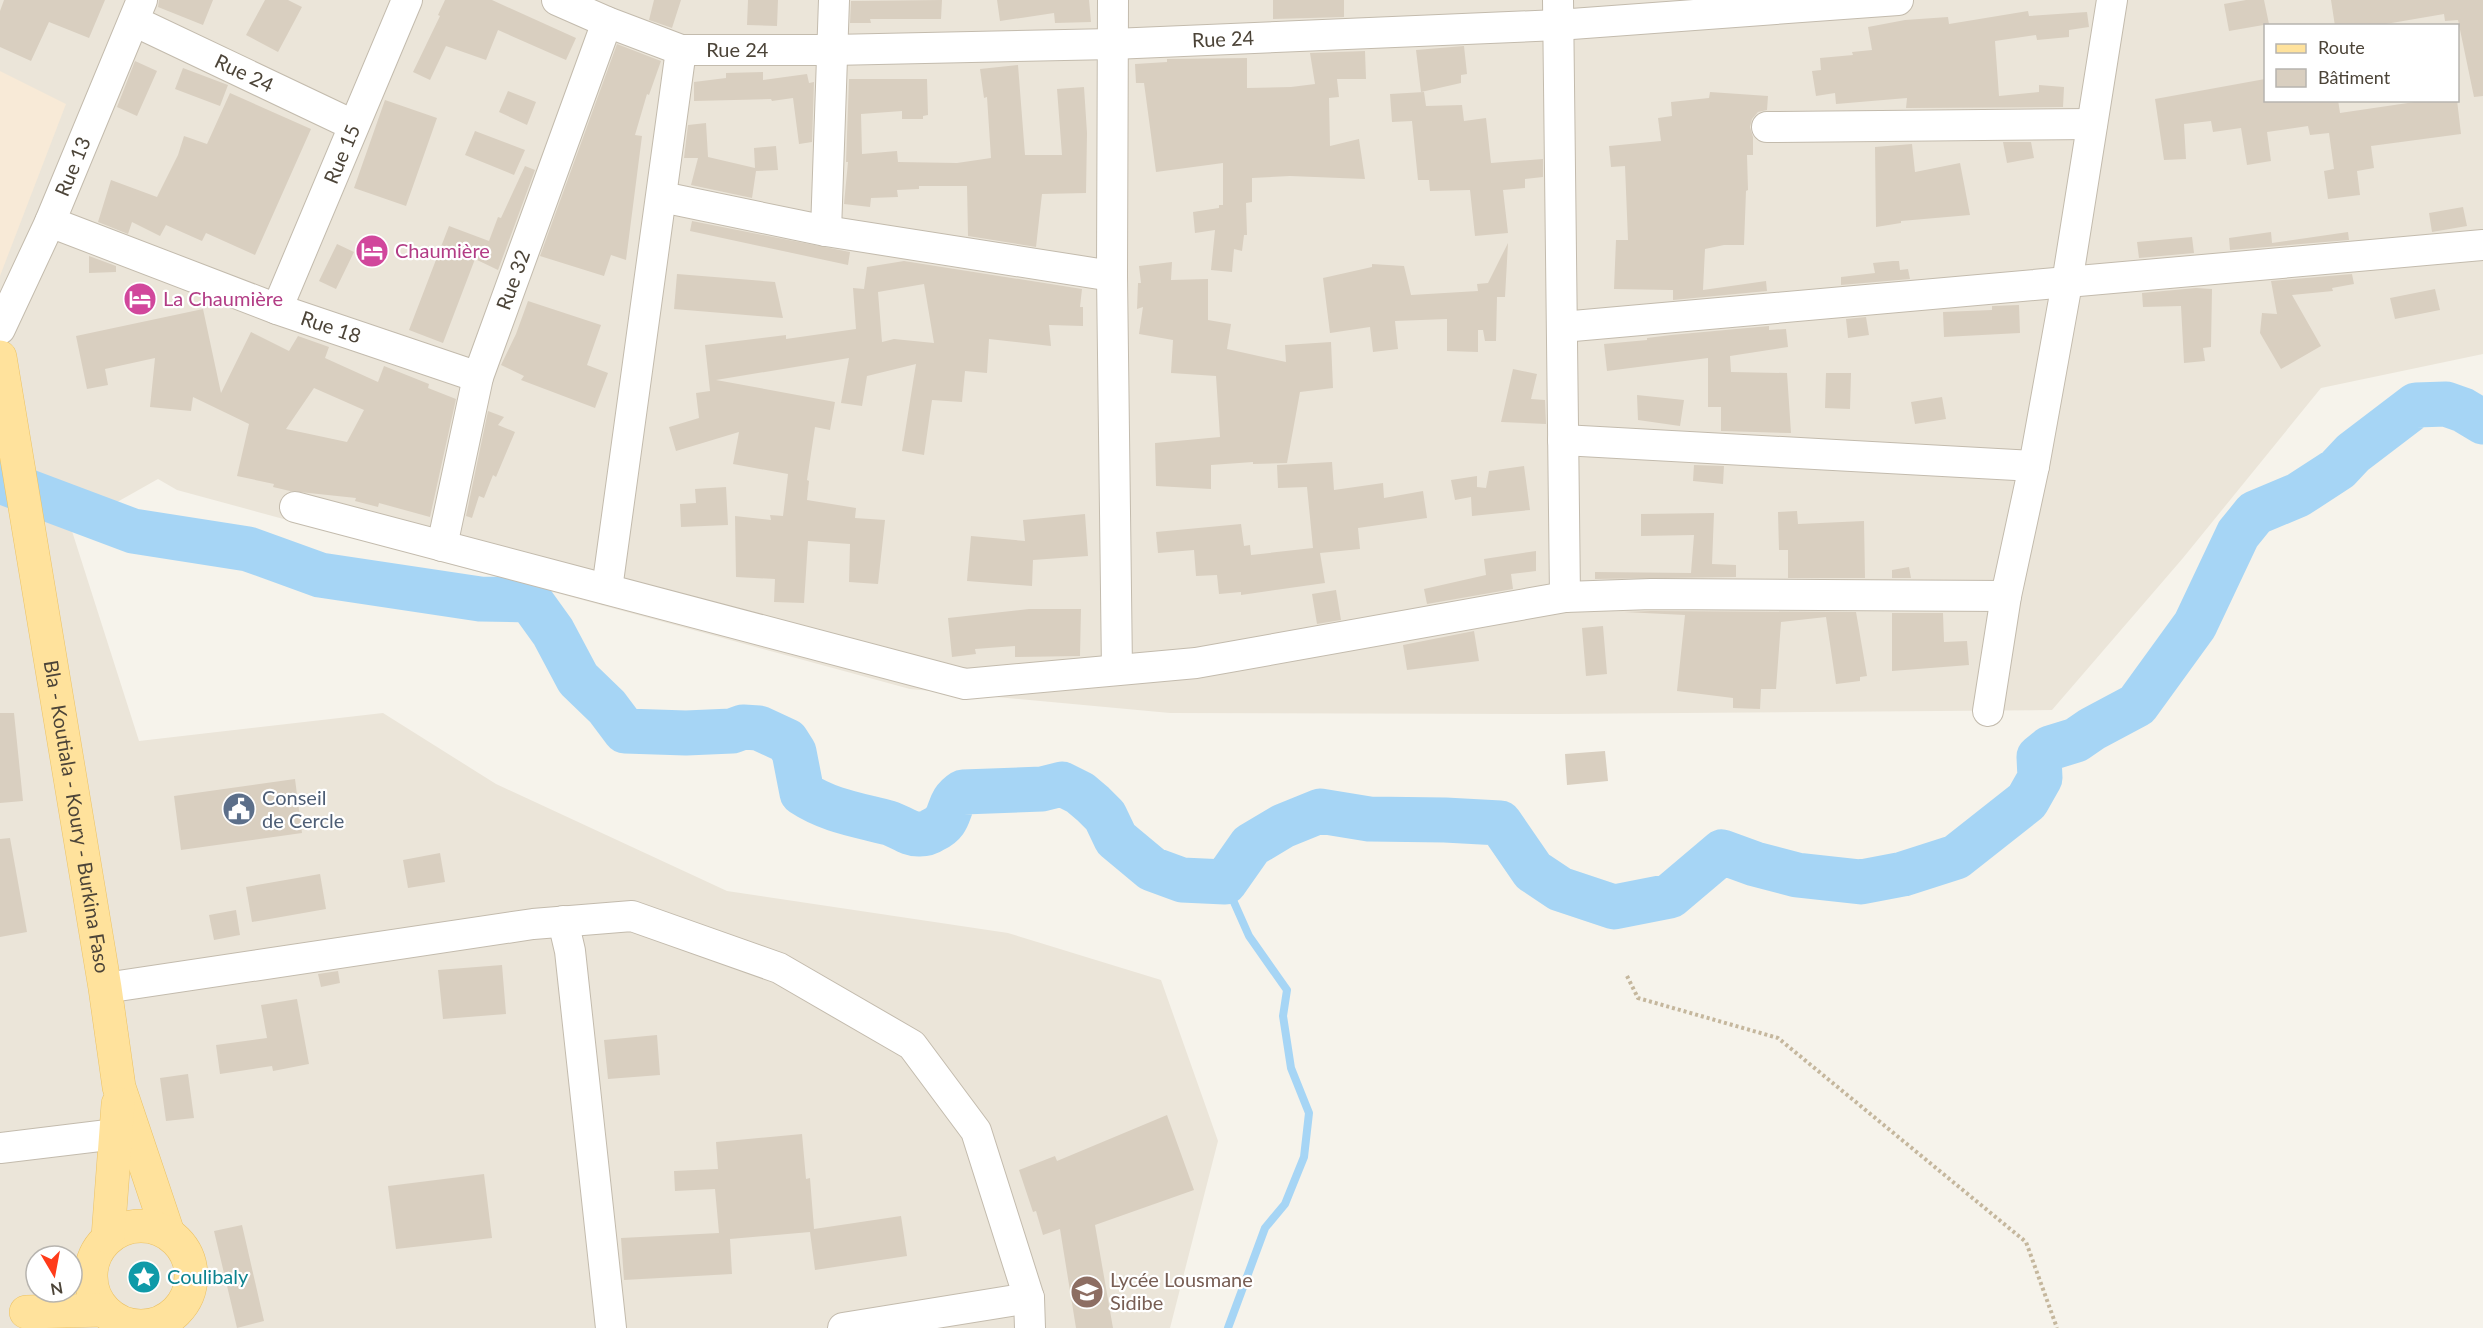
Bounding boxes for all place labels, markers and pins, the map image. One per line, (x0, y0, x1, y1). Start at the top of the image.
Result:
hotel icon: Chaumière (354, 233, 390, 269)
place label: Chaumière (395, 238, 490, 262)
hotel icon: La Chaumière (122, 281, 158, 317)
place label: La Chaumière (163, 286, 283, 310)
place label: Conseil de Cercle (262, 785, 344, 832)
public building icon: Conseil de Cercle (221, 791, 257, 827)
place icon: Coulibaly (126, 1259, 162, 1295)
place label: Coulibaly (167, 1264, 249, 1288)
place label: Lycée Lousmane Sidibe (1110, 1267, 1253, 1314)
school or university icon: Lycée Lousmane Sidibe (1069, 1274, 1105, 1310)

